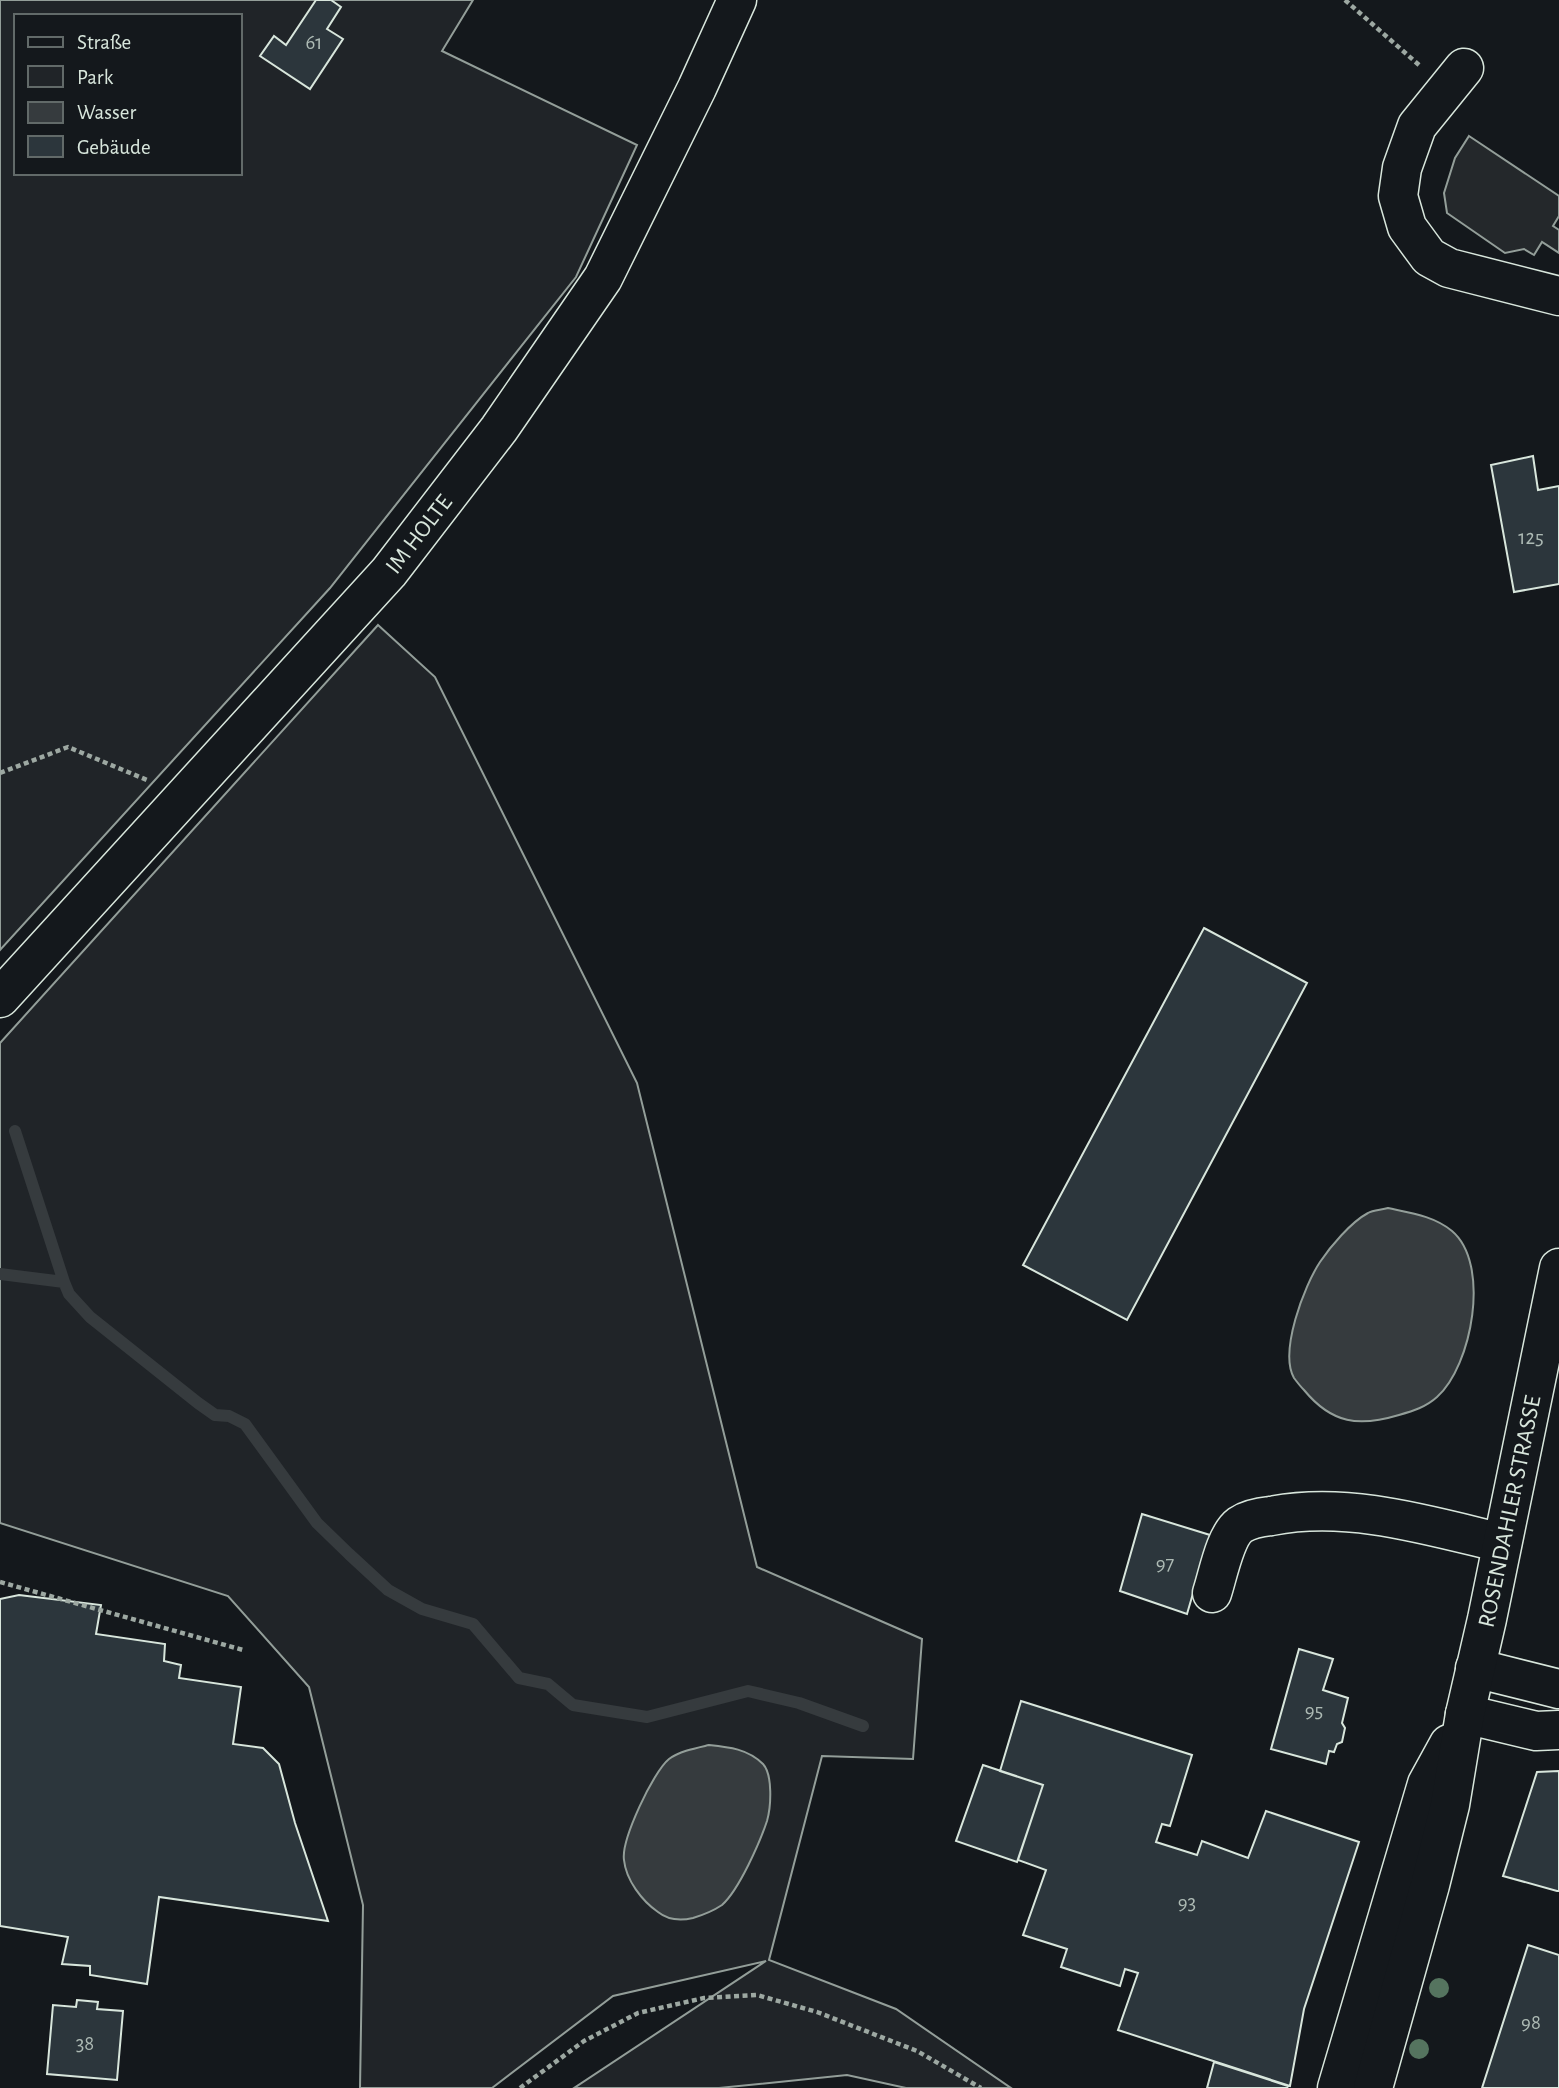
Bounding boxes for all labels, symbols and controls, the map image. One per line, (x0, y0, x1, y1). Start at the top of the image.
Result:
legend (14, 14, 242, 175)
text: Straße (77, 32, 131, 53)
house number: 61 (305, 32, 323, 53)
text: Park (77, 67, 114, 88)
text: Wasser (77, 102, 137, 123)
text: Gebäude (77, 137, 151, 158)
street label: IM HOLTE (381, 490, 457, 579)
house number: 125 (1518, 527, 1544, 548)
street label: ROSENDAHLER STRASSE (1474, 1393, 1546, 1630)
house number: 97 (1156, 1553, 1175, 1574)
house number: 95 (1305, 1700, 1323, 1721)
house number: 93 (1178, 1892, 1196, 1913)
house number: 98 (1521, 2012, 1541, 2033)
house number: 38 (76, 2033, 94, 2054)

